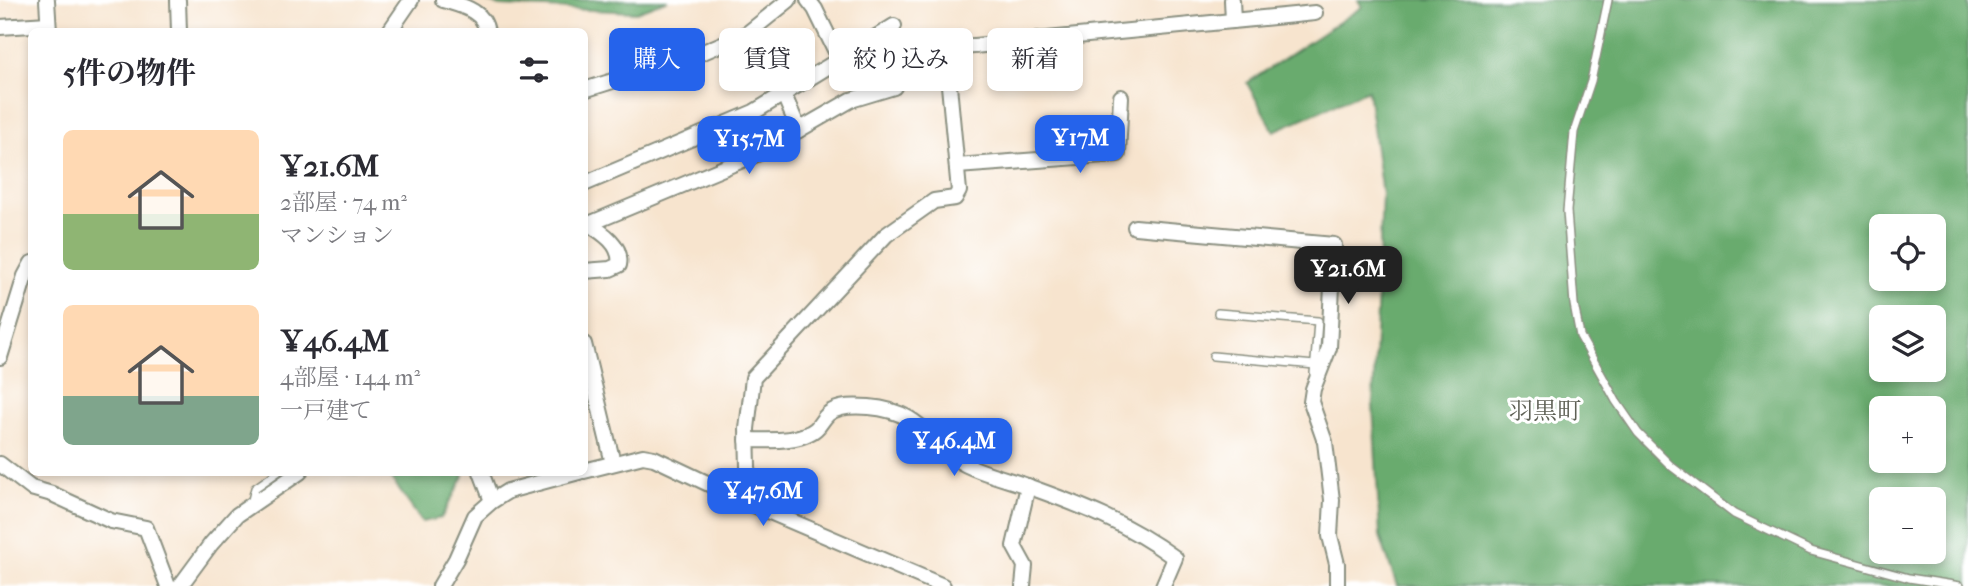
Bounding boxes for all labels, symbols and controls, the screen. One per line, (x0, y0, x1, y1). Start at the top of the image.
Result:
chip: 購入 (609, 28, 705, 91)
chip: 賃貸 (719, 28, 815, 91)
chip: 絞り込み (829, 28, 973, 91)
chip: 新着 (987, 28, 1083, 91)
icon: filters (515, 51, 553, 89)
text: 5件の物件 (63, 56, 196, 91)
pin: ¥15.7M (692, 116, 806, 176)
pin: ¥17M (1039, 116, 1121, 175)
text: ¥17M (1051, 124, 1109, 151)
text: ¥15.7M (713, 125, 785, 152)
text: ¥21.6M (280, 149, 379, 184)
icon: home (119, 158, 203, 242)
text: 2部屋 · 74 m² (280, 189, 407, 216)
map controls (1869, 214, 1946, 564)
button: locate (1869, 214, 1946, 291)
text: マンション (280, 222, 394, 249)
pin: ¥21.6M (1291, 246, 1405, 306)
text: ¥21.6M (1310, 255, 1386, 282)
button: layers (1869, 305, 1946, 382)
text: ¥46.4M (280, 324, 389, 359)
icon: home (119, 333, 203, 417)
text: 4部屋 · 144 m² (280, 364, 420, 391)
button: + (1869, 396, 1946, 473)
text: 一戸建て (280, 397, 372, 424)
district label: 羽黒町 (1509, 397, 1581, 425)
pin: ¥46.4M (897, 419, 1011, 478)
text: ¥46.4M (912, 427, 996, 454)
pin: ¥47.6M (706, 468, 820, 528)
text: ¥47.6M (723, 477, 803, 504)
button: − (1869, 487, 1946, 564)

